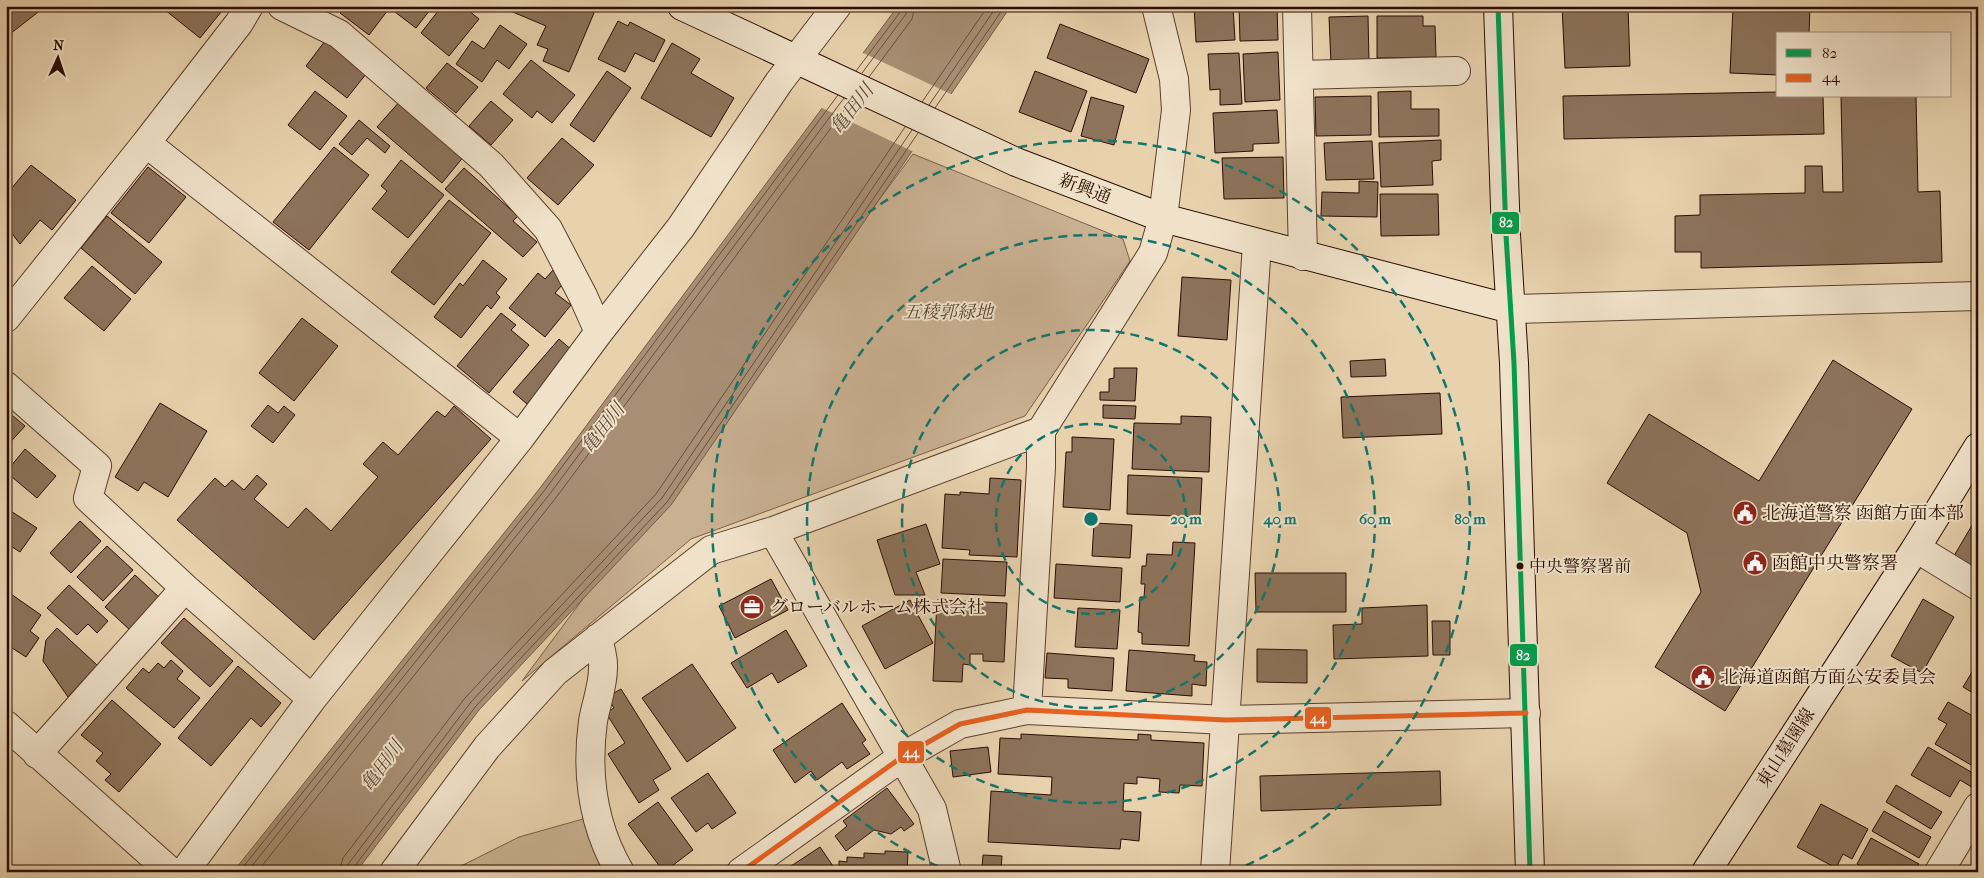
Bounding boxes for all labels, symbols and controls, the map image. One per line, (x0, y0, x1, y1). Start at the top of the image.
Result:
north arrow (32, 32, 82, 82)
legend (1776, 32, 1952, 98)
text: N (53, 37, 65, 54)
text: 82 (1822, 44, 1838, 62)
text: 44 (1822, 68, 1841, 86)
water label: 亀田川 (826, 78, 879, 138)
street label: 新興通 (1056, 170, 1114, 208)
line badge: 82 (1491, 211, 1520, 235)
text: 82 (1499, 214, 1513, 231)
park label: 五稜郭緑地 (903, 302, 995, 323)
water label: 亀田川 (577, 397, 630, 457)
public building icon: 北海道警察 函館方面本部 (1732, 500, 1758, 526)
place label: 北海道警察 函館方面本部 (1762, 503, 1964, 524)
centre of rings (1082, 510, 1100, 528)
text: 20 m (1170, 510, 1202, 528)
text: 40 m (1263, 510, 1297, 528)
text: 60 m (1359, 510, 1392, 528)
text: 80 m (1454, 510, 1486, 528)
public building icon: 函館中央警察署 (1742, 550, 1768, 576)
place label: 函館中央警察署 (1772, 553, 1898, 574)
place label: 中央警察署前 (1529, 556, 1631, 576)
marker: 中央警察署前 (1515, 561, 1525, 571)
office icon: グローバルホーム株式会社 (739, 594, 765, 620)
place label: グローバルホーム株式会社 (770, 597, 985, 618)
line badge: 82 (1509, 643, 1538, 667)
text: 82 (1516, 647, 1530, 664)
public building icon: 北海道函館方面公安委員会 (1690, 664, 1716, 690)
place label: 北海道函館方面公安委員会 (1720, 667, 1936, 688)
street label: 東山墓園線 (1753, 705, 1819, 791)
line badge: 44 (1304, 706, 1332, 730)
text: 44 (1309, 710, 1327, 727)
water label: 亀田川 (356, 735, 409, 796)
line badge: 44 (897, 740, 925, 764)
text: 44 (902, 744, 920, 761)

